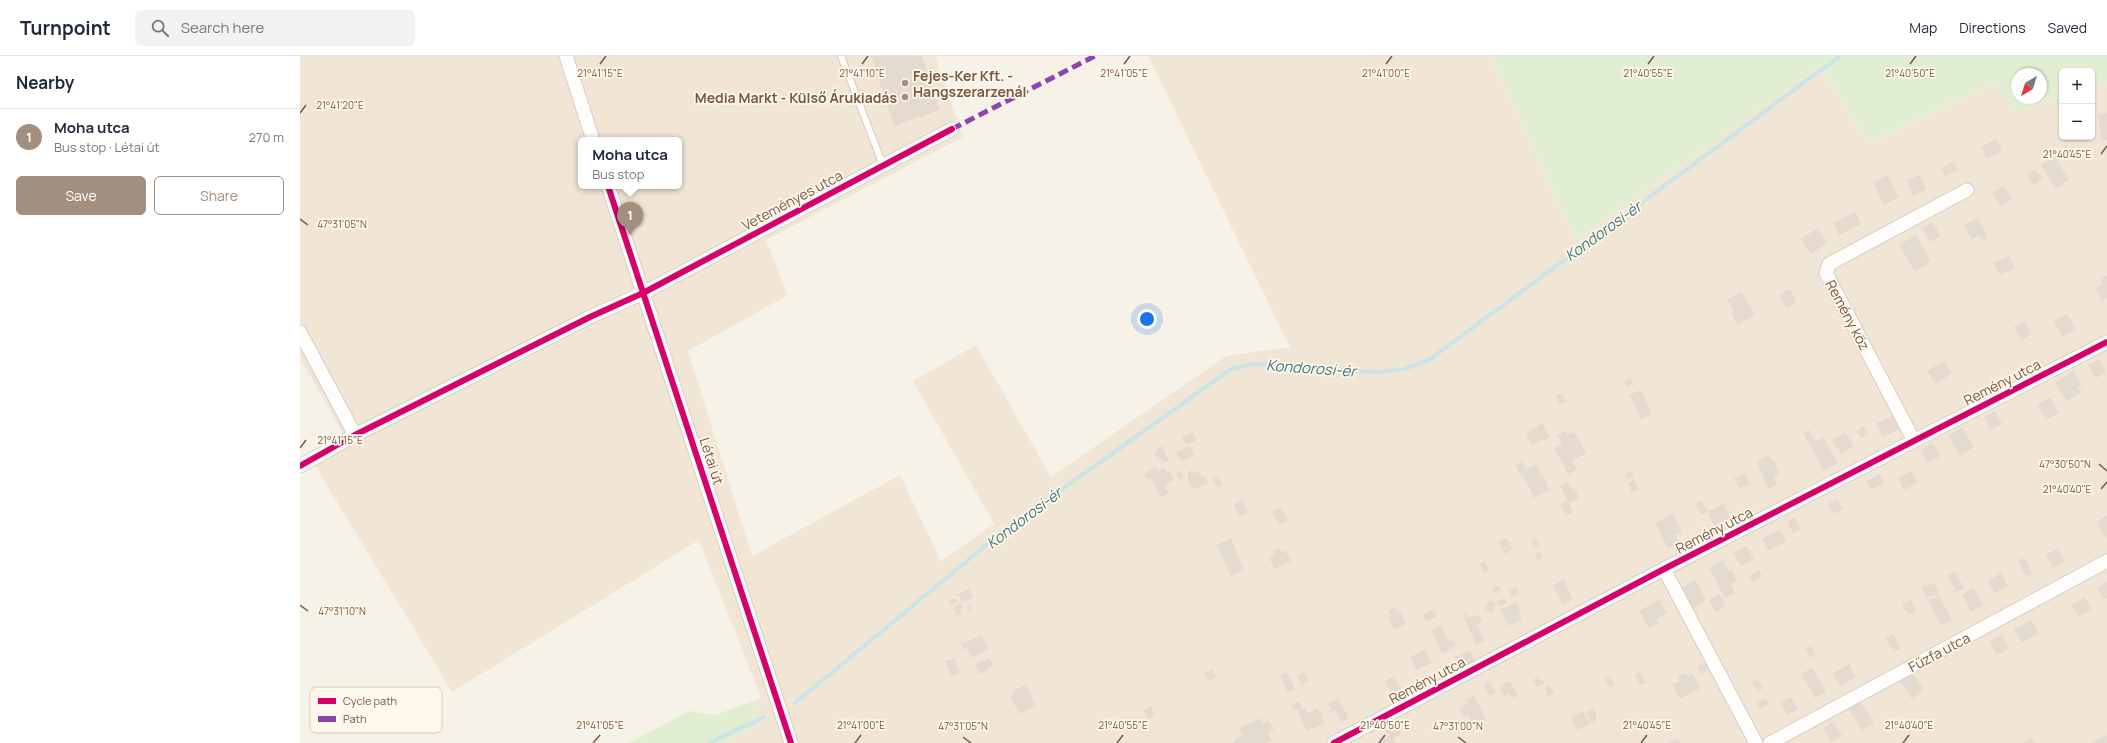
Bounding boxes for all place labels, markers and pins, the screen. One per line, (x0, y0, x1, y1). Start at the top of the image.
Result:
place label: Fejes-Ker Kft. - Hangszerarzenál (913, 66, 1026, 101)
marker: Fejes-Ker Kft. - Hangszerarzenál (900, 78, 910, 88)
place label: Media Markt - Külső Árukiadás (695, 88, 897, 107)
marker: Media Markt - Külső Árukiadás (900, 92, 910, 102)
pin: 1 (617, 202, 643, 235)

